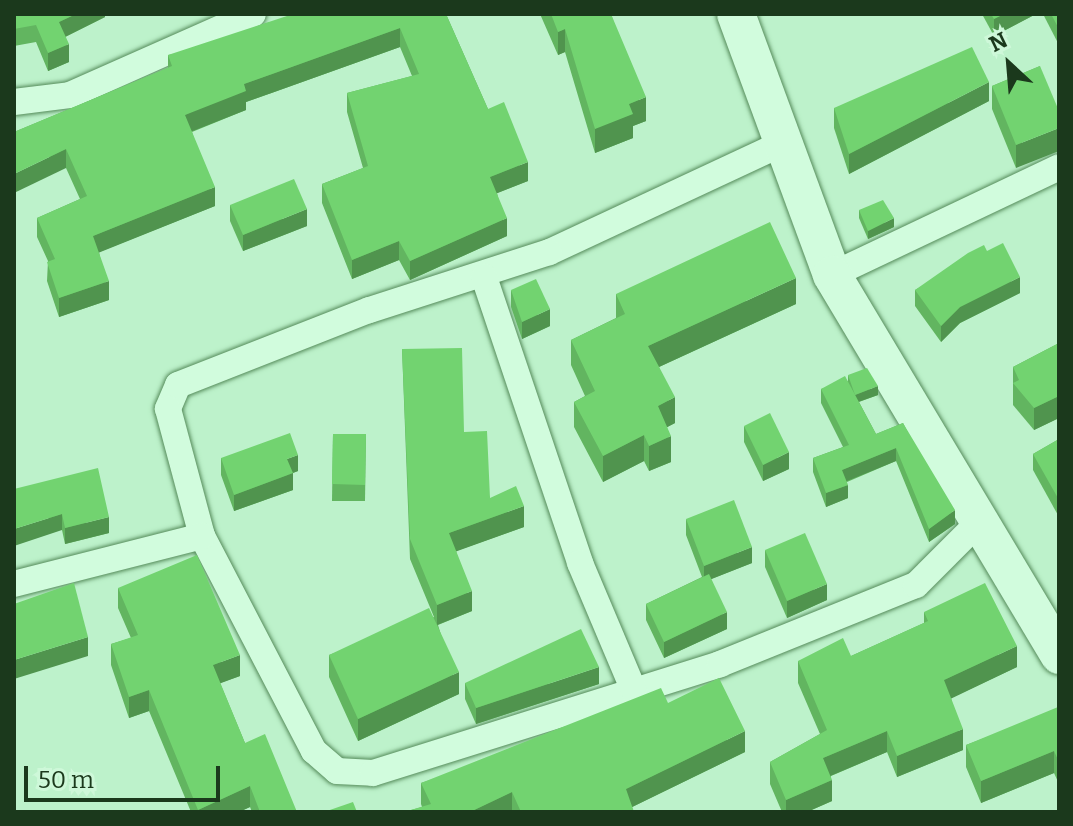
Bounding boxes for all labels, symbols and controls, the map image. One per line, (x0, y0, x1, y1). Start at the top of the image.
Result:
north arrow (969, 24, 1049, 104)
text: N (985, 26, 1012, 58)
scale bar (28, 750, 224, 800)
text: 50 m (38, 766, 94, 794)

